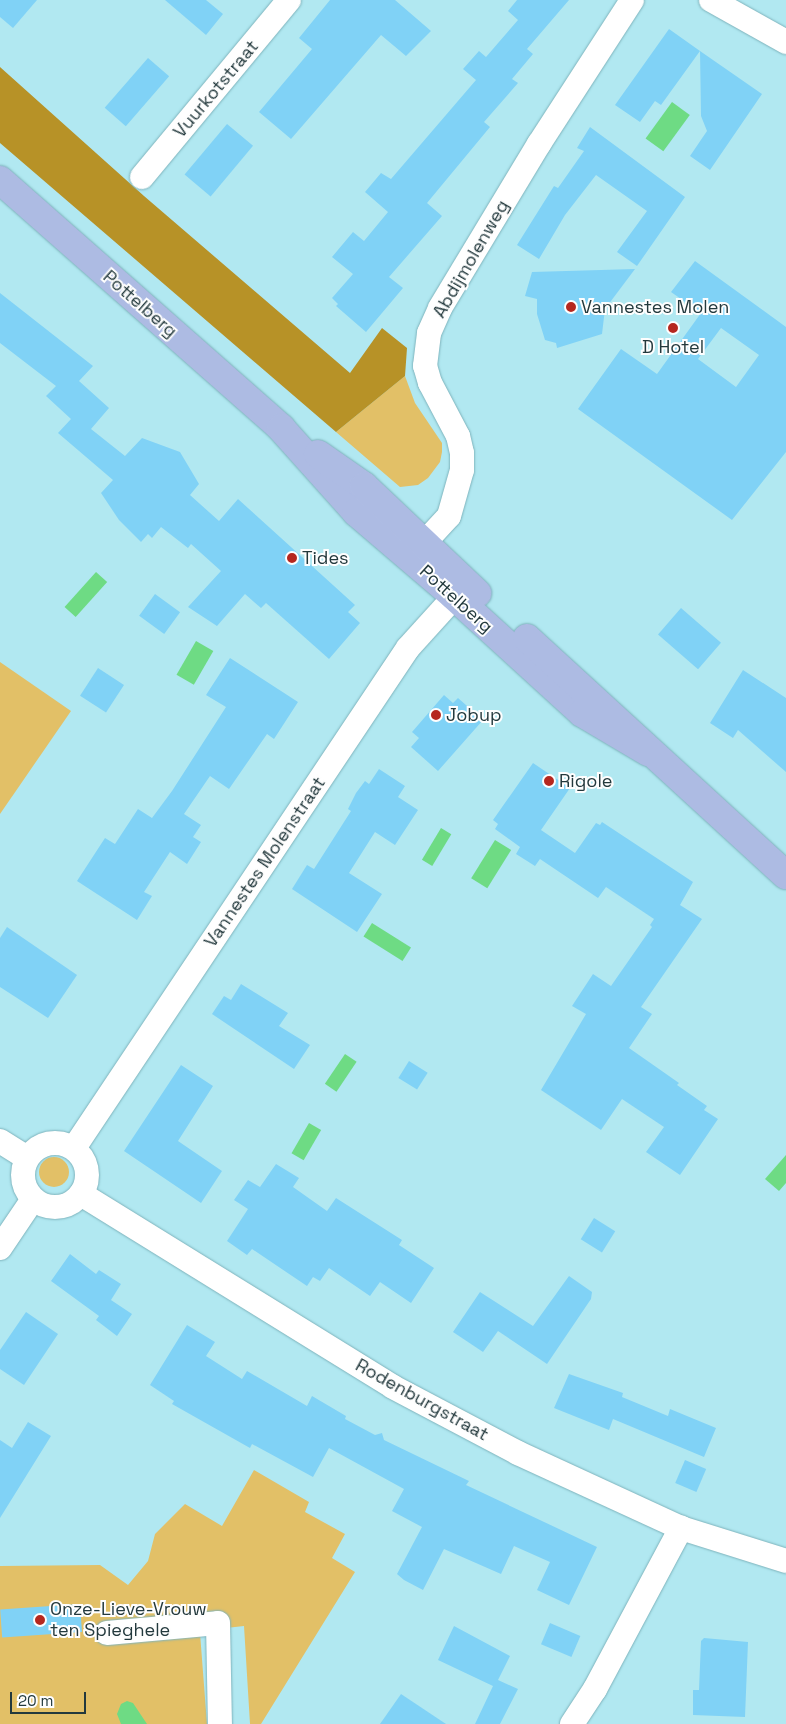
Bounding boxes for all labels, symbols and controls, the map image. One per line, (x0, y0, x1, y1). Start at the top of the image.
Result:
street label: Vuurkotstraat (169, 36, 263, 142)
street label: Abdijmolenweg (429, 196, 513, 322)
street label: Pottelberg (99, 266, 181, 342)
place label: Vannestes Molen (581, 296, 729, 318)
marker: Vannestes Molen (565, 301, 577, 313)
marker: D Hotel (667, 322, 679, 334)
place label: D Hotel (642, 336, 704, 358)
place label: Tides (302, 547, 349, 569)
marker: Tides (286, 552, 298, 564)
street label: Pottelberg (415, 561, 497, 637)
place label: Jobup (446, 704, 502, 726)
marker: Jobup (430, 709, 442, 721)
place label: Rigole (559, 770, 613, 792)
street label: Vannestes Molenstraat (200, 773, 330, 951)
marker: Rigole (543, 775, 555, 787)
street label: Rodenburgstraat (352, 1354, 492, 1446)
place label: Onze-Lieve-Vrouw ten Spieghele (50, 1599, 207, 1642)
marker: Onze-Lieve-Vrouw ten Spieghele (34, 1614, 46, 1626)
scale bar (12, 1682, 89, 1714)
text: 20 m (18, 1691, 53, 1710)

